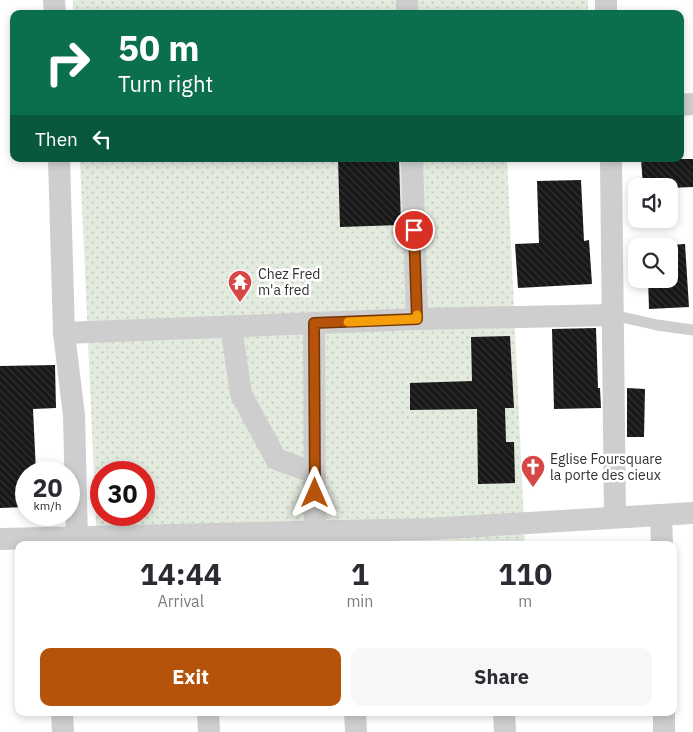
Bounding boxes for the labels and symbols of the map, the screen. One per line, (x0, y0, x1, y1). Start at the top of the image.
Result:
pin (393, 209, 435, 251)
place label: Chez Fred m'a fred (258, 265, 320, 299)
temple icon: Chez Fred m'a fred (227, 269, 253, 303)
place label: Eglise Foursquare la porte des cieux (550, 450, 662, 484)
church icon: Eglise Foursquare la porte des cieux (520, 454, 546, 488)
speed limit sign: 30 (90, 461, 155, 526)
position arrow (288, 466, 340, 518)

